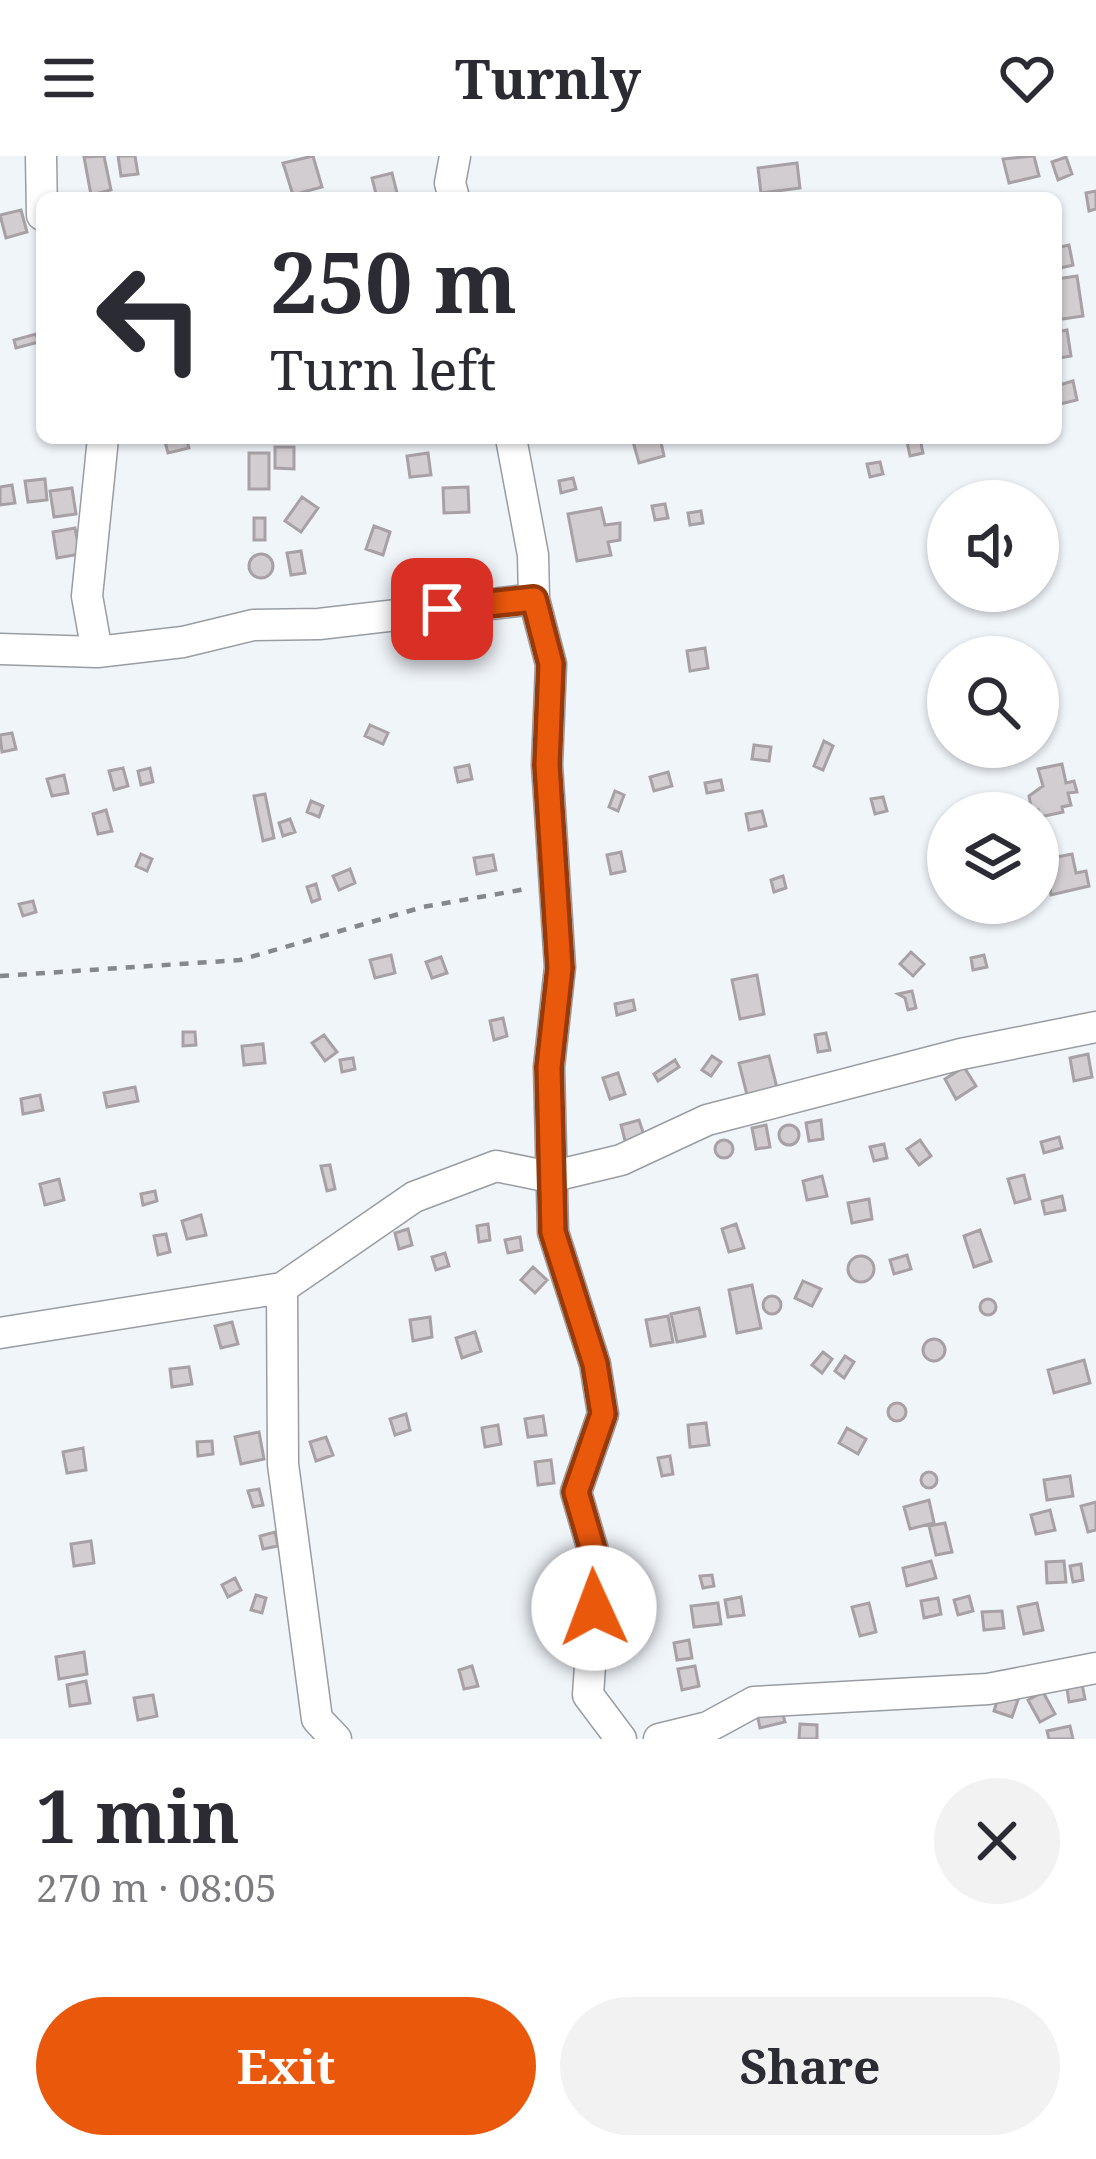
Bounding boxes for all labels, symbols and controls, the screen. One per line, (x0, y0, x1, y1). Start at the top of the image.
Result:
text: Turnly (455, 41, 641, 115)
icon: menu (36, 45, 102, 111)
icon: heart (994, 45, 1060, 111)
text: 250 m (270, 223, 517, 338)
icon: left (72, 240, 228, 396)
text: Turn left (270, 332, 496, 406)
map controls (927, 480, 1059, 924)
button: sound (927, 480, 1059, 612)
pin (391, 558, 493, 660)
icon: arrive (409, 576, 475, 642)
button: search (927, 636, 1059, 768)
button: layers (927, 792, 1059, 924)
position arrow (531, 1545, 657, 1671)
text: 1 min (36, 1766, 240, 1864)
button: close (934, 1778, 1060, 1904)
text: 270 m · 08:05 (36, 1860, 277, 1913)
button: Exit (36, 1997, 536, 2135)
button: Share (560, 1997, 1060, 2135)

